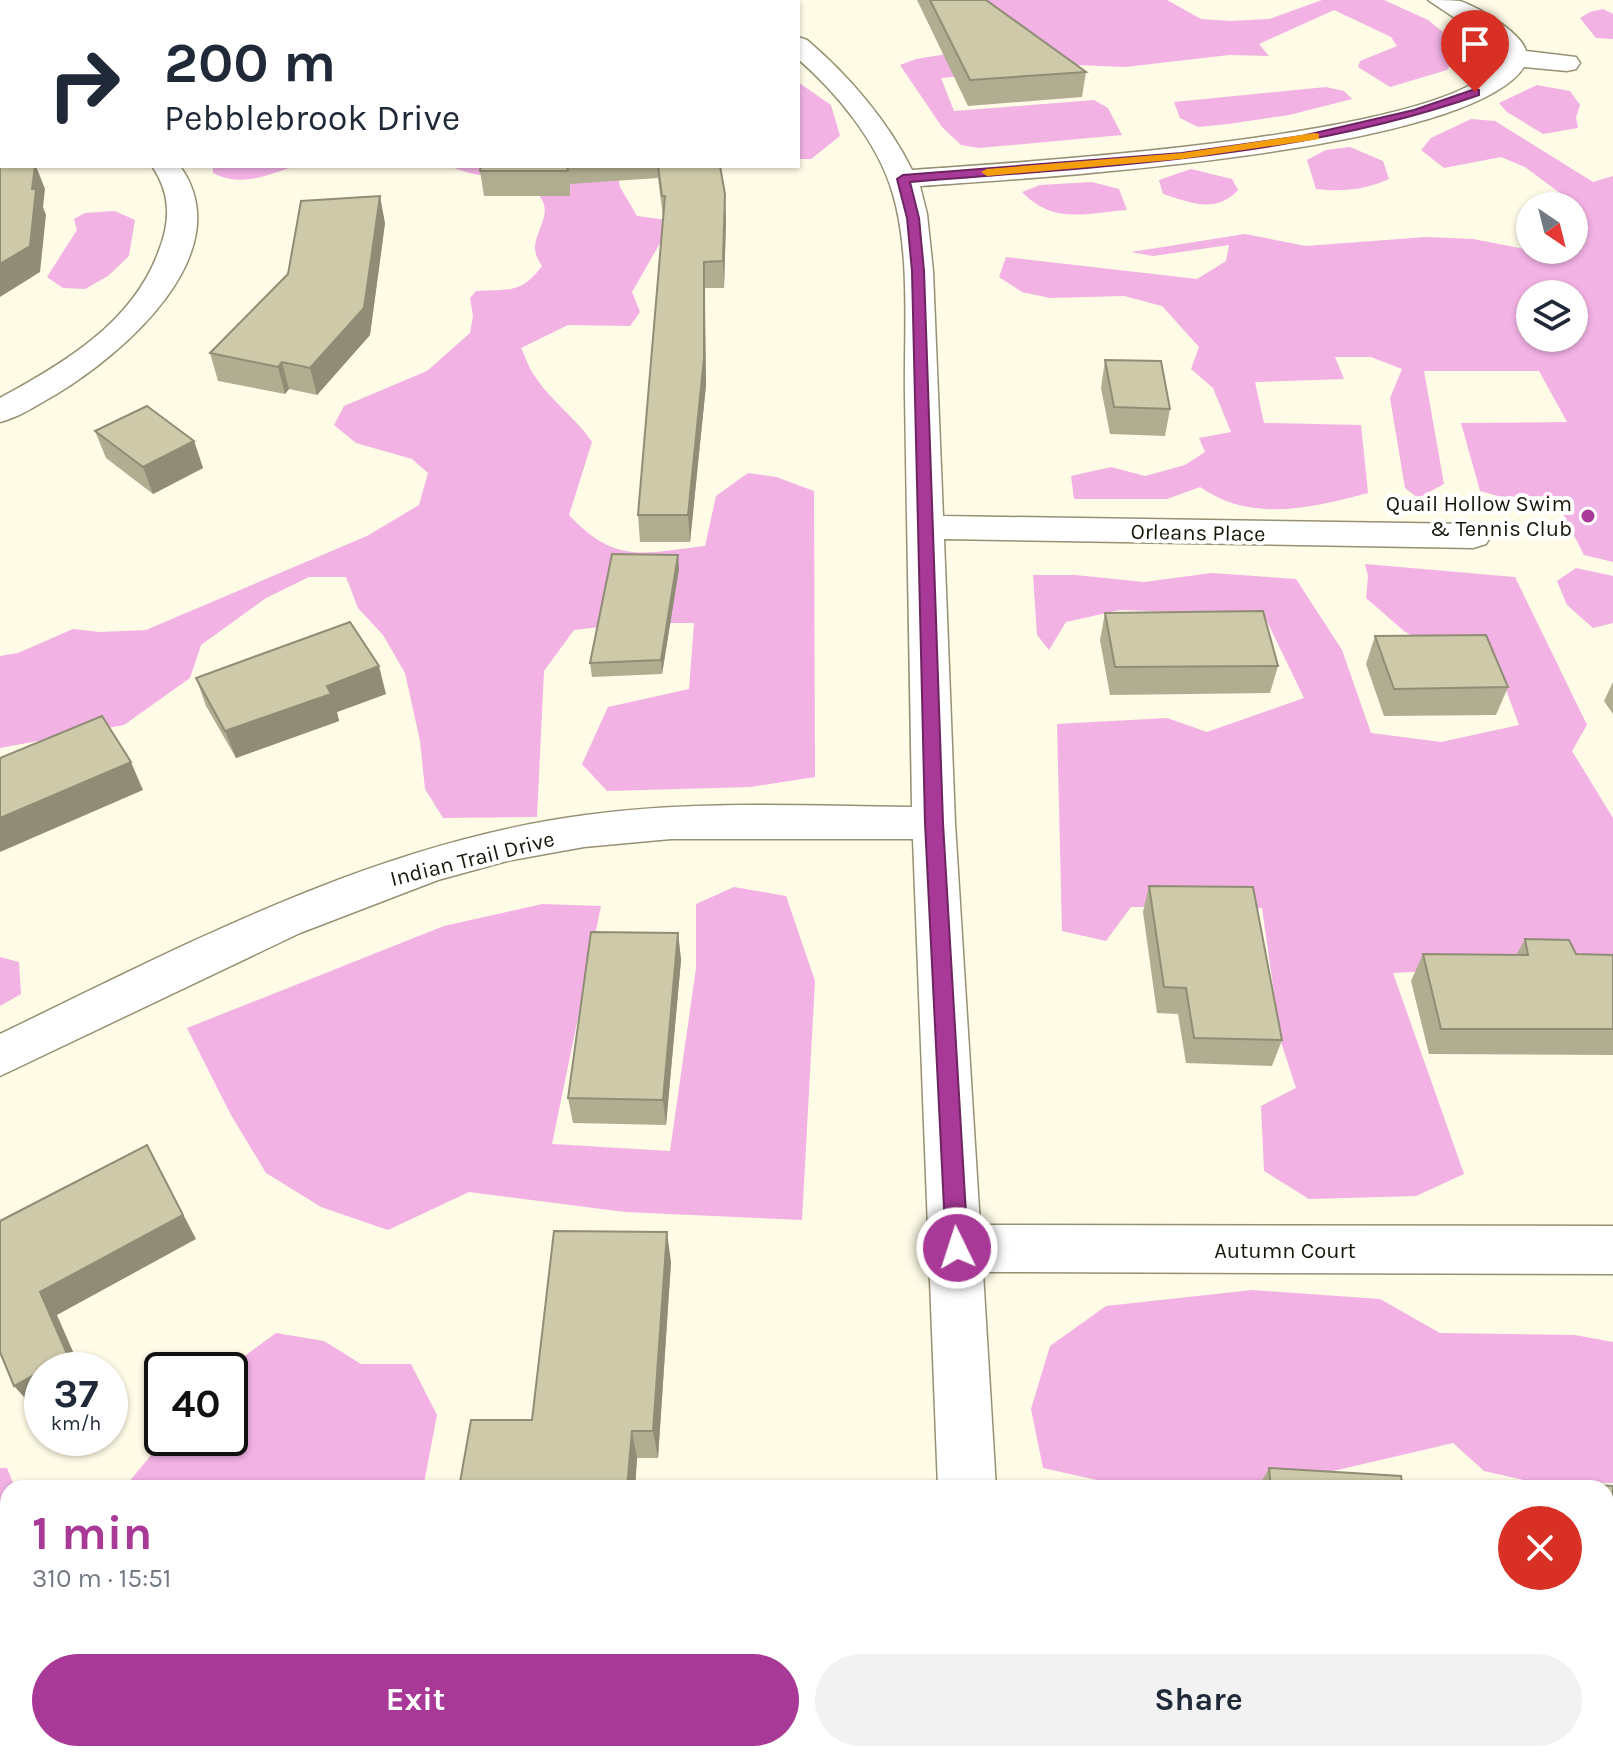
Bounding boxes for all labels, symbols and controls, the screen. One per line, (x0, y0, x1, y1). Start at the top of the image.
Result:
pin (1441, 10, 1509, 92)
icon: arrive (1453, 22, 1497, 66)
text: 200 m (164, 30, 336, 95)
icon: right (32, 32, 136, 136)
text: Pebblebrook Drive (164, 97, 460, 139)
north arrow (1516, 192, 1588, 264)
map controls (1516, 192, 1588, 352)
button: layers (1516, 280, 1588, 352)
place label: Quail Hollow Swim & Tennis Club (1386, 491, 1572, 542)
marker: Quail Hollow Swim & Tennis Club (1579, 507, 1597, 525)
street label: Orleans Place (1130, 519, 1266, 547)
street label: Indian Trail Drive (387, 826, 557, 892)
position arrow (915, 1206, 999, 1290)
street label: Autumn Court (1214, 1238, 1356, 1264)
speed limit sign: 40 (144, 1352, 248, 1456)
text: 37 (54, 1370, 98, 1417)
text: km/h (51, 1412, 101, 1435)
text: 1 min (32, 1505, 152, 1561)
button: close (1498, 1506, 1582, 1590)
text: 310 m · 15:51 (32, 1563, 171, 1594)
button: Exit (32, 1654, 799, 1746)
button: Share (815, 1654, 1582, 1746)

